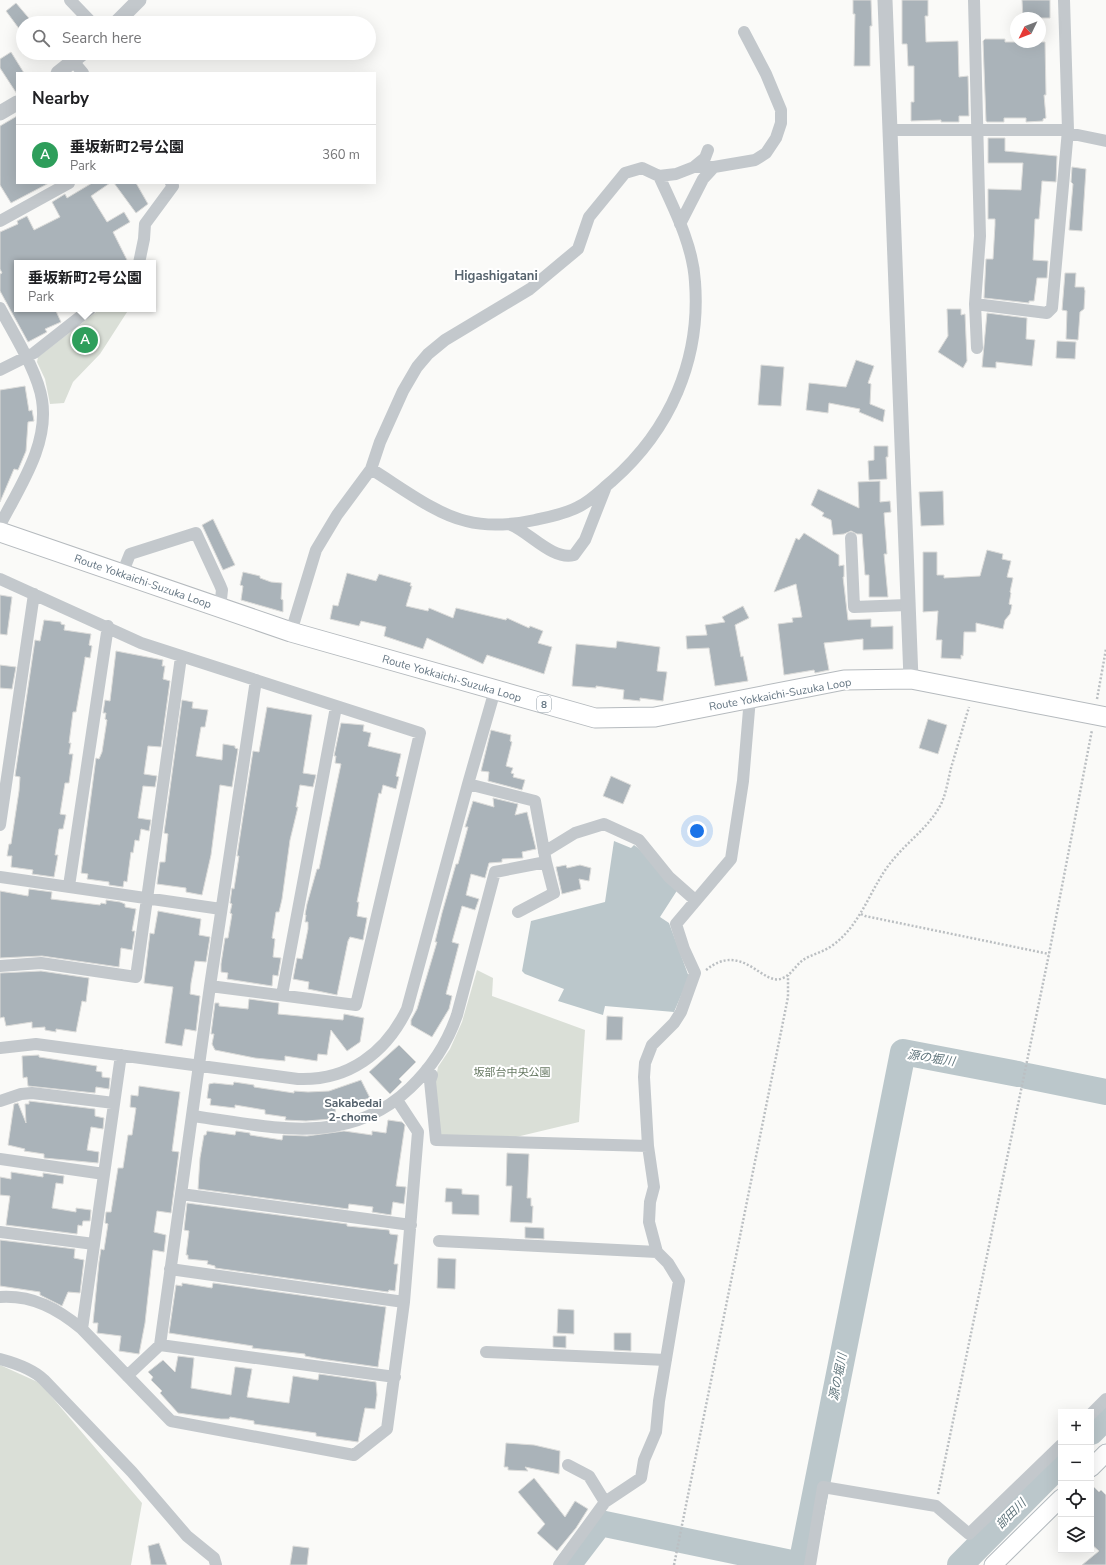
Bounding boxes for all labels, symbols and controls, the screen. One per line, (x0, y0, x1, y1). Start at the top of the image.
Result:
north arrow (1010, 12, 1046, 48)
search box (16, 16, 376, 60)
icon: search (30, 27, 52, 49)
text: Search here (62, 28, 142, 48)
text: Nearby (32, 87, 89, 110)
text: 垂坂新町2号公園 (70, 137, 184, 157)
text: A (40, 146, 50, 164)
text: 360 m (322, 146, 360, 164)
text: Park (70, 157, 96, 175)
popup (14, 260, 156, 312)
district label: Higashigatani (454, 267, 538, 285)
text: 垂坂新町2号公園 (28, 268, 142, 288)
text: Park (28, 288, 54, 306)
pin: A (72, 325, 98, 355)
street label: Route Yokkaichi-Suzuka Loop (72, 551, 214, 612)
street label: Route Yokkaichi-Suzuka Loop (380, 651, 523, 706)
street label: Route Yokkaichi-Suzuka Loop (708, 675, 852, 714)
road number: 8 (537, 696, 551, 712)
your location (687, 821, 707, 841)
water label: 源の堀川 (906, 1046, 958, 1070)
park label: 坂部台中央公園 (474, 1065, 551, 1080)
district label: Sakabedai 2-chome (324, 1095, 382, 1125)
water label: 源の堀川 (826, 1350, 851, 1402)
map controls (1058, 1409, 1094, 1553)
button: + (1058, 1409, 1094, 1445)
button: − (1058, 1445, 1094, 1481)
button: locate (1058, 1481, 1094, 1517)
water label: 部田川 (993, 1494, 1031, 1532)
button: layers (1058, 1517, 1094, 1553)

